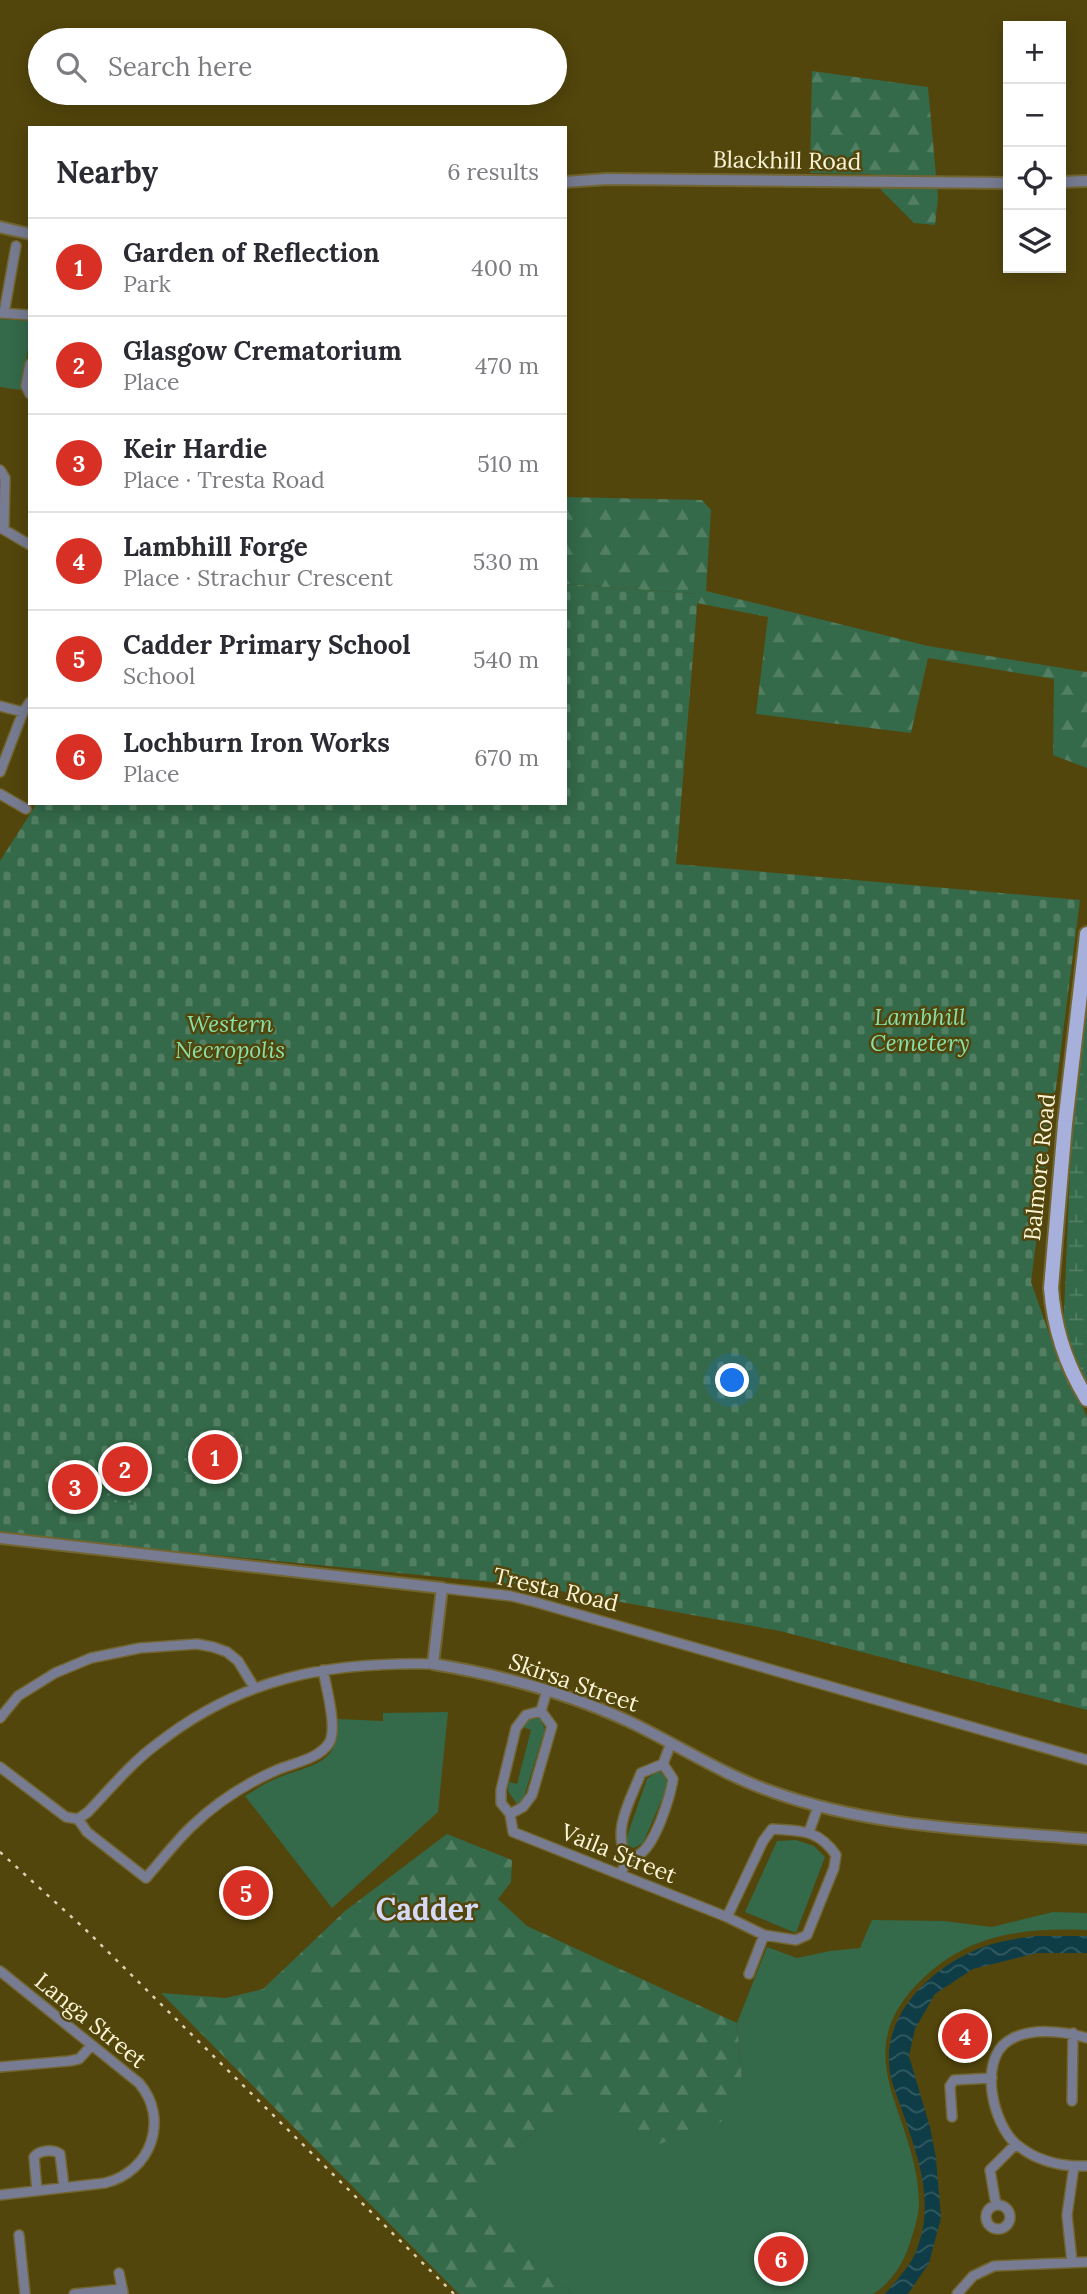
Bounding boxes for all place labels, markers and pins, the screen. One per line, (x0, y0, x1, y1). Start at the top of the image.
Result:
pin: 1 (192, 1431, 238, 1483)
pin: 2 (102, 1443, 148, 1495)
pin: 3 (52, 1461, 98, 1513)
pin: 5 (223, 1867, 269, 1919)
pin: 4 (942, 2010, 988, 2062)
pin: 6 (758, 2233, 804, 2285)

